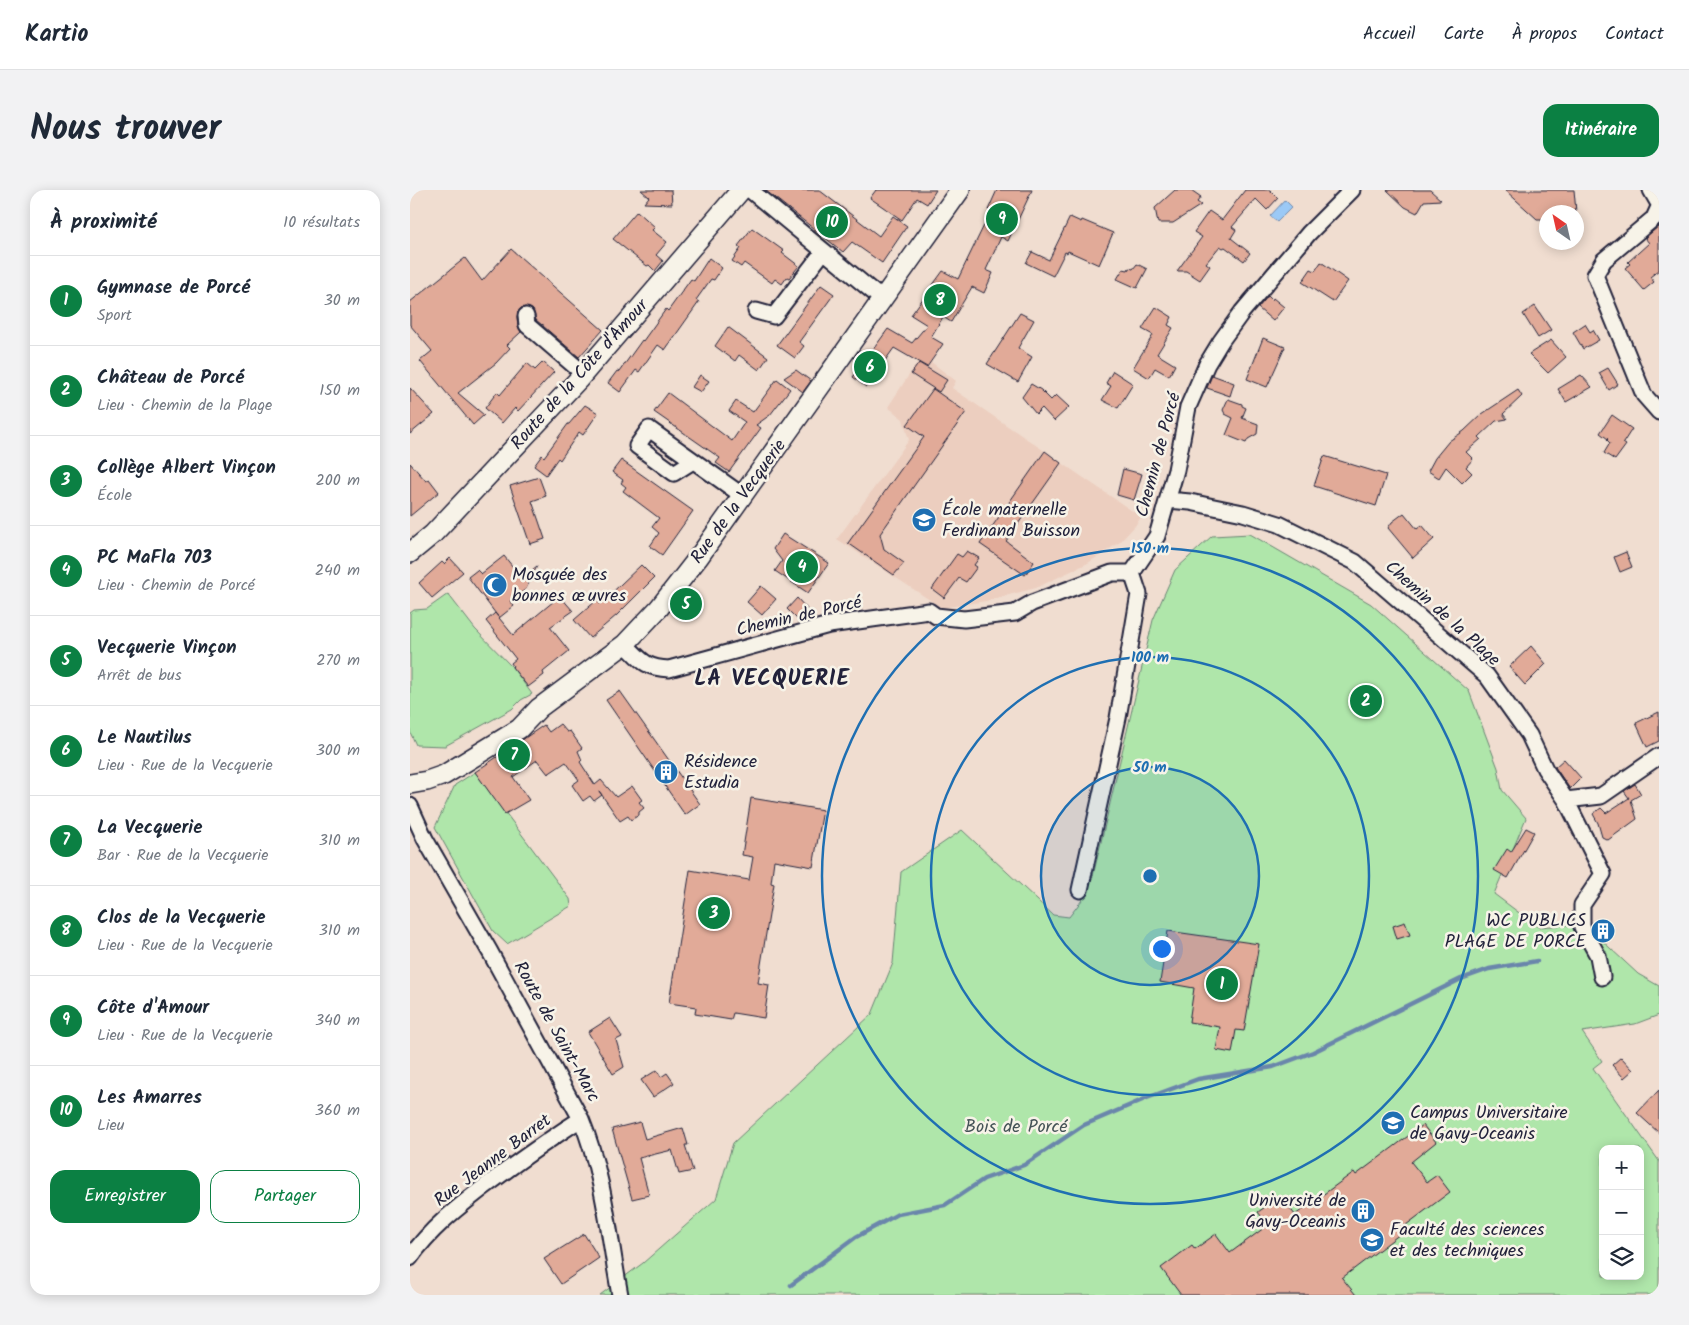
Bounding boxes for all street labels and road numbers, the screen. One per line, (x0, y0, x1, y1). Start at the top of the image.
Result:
street label: Route de la Côte d'Amour (504, 292, 657, 457)
street label: Chemin de Porcé (1128, 388, 1190, 521)
street label: Rue de la Vecquerie (684, 434, 794, 570)
street label: Chemin de la Plage (1377, 554, 1507, 674)
street label: Chemin de Porcé (733, 588, 866, 646)
street label: Route de Saint-Marc (505, 956, 607, 1108)
street label: Rue Jeanne Barret (428, 1106, 559, 1215)

